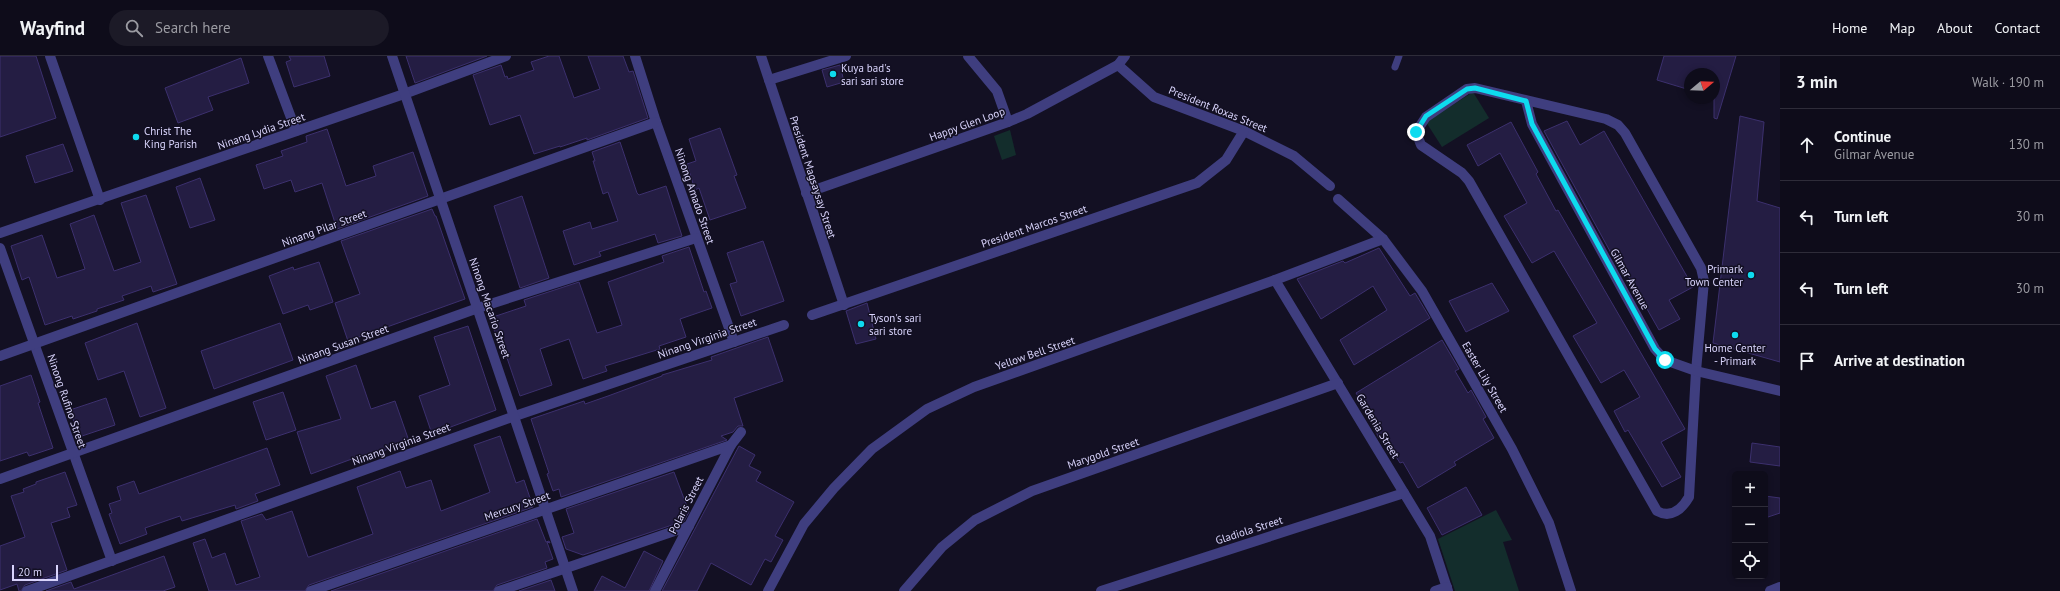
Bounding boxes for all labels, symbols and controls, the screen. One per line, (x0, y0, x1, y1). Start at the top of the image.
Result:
search box (109, 10, 389, 46)
text: Wayfind (20, 16, 85, 40)
icon: search (123, 17, 145, 39)
text: Search here (155, 18, 231, 37)
text: Home (1832, 19, 1867, 37)
text: Map (1889, 19, 1915, 37)
text: About (1937, 19, 1973, 37)
text: Contact (1995, 19, 2040, 37)
place label: Kuya bad's sari sari store (841, 61, 904, 88)
north arrow (1684, 68, 1720, 104)
marker: Kuya bad's sari sari store (828, 69, 838, 79)
text: 3 min (1796, 71, 1837, 93)
text: Walk · 190 m (1972, 74, 2044, 91)
street label: President Roxas Street (1167, 83, 1270, 135)
street label: Happy Glen Loop (927, 104, 1007, 144)
street label: Ninang Lydia Street (215, 109, 307, 153)
street label: President Magsaysay Street (787, 114, 840, 240)
route end (1407, 123, 1425, 141)
place label: Christ The King Parish (144, 124, 197, 151)
text: Continue (1834, 127, 1891, 146)
marker: Christ The King Parish (131, 132, 141, 142)
icon: ahead (1796, 134, 1818, 156)
text: 130 m (2009, 136, 2044, 153)
street label: Ninong Amado Street (672, 146, 718, 246)
text: Gilmar Avenue (1834, 146, 1914, 163)
street label: President Marcos Street (979, 201, 1089, 251)
street label: Ninang Pilar Street (280, 206, 369, 250)
icon: left (1796, 206, 1818, 228)
text: Turn left (1834, 207, 1888, 226)
text: 30 m (2016, 208, 2044, 225)
street label: Gilmar Avenue (1607, 246, 1653, 312)
street label: Ninong Macario Street (466, 256, 514, 360)
place label: Primark Town Center (1685, 262, 1744, 289)
marker: Primark Town Center (1746, 270, 1756, 280)
icon: left (1796, 278, 1818, 300)
text: Turn left (1834, 279, 1888, 298)
text: 30 m (2016, 280, 2044, 297)
place label: Tyson's sari sari store (869, 311, 921, 338)
street label: Ninang Virginia Street (656, 314, 759, 361)
marker: Tyson's sari sari store (856, 319, 866, 329)
street label: Ninang Susan Street (296, 321, 391, 367)
marker: Home Center - Primark (1730, 330, 1740, 340)
street label: Yellow Bell Street (993, 333, 1077, 373)
street label: Easter Lily Street (1459, 339, 1511, 415)
place label: Home Center - Primark (1704, 341, 1766, 368)
icon: arrive (1796, 350, 1818, 372)
route start (1656, 351, 1674, 369)
text: Arrive at destination (1834, 351, 1965, 370)
street label: Ninong Rufino Street (44, 352, 90, 450)
street label: Gardenia Street (1353, 391, 1403, 461)
street label: Ninang Virginia Street (350, 420, 452, 468)
street label: Marygold Street (1065, 434, 1141, 472)
map controls (1732, 471, 1768, 579)
button: + (1732, 471, 1768, 507)
street label: Polaris Street (666, 474, 707, 536)
street label: Mercury Street (482, 488, 552, 524)
button: − (1732, 507, 1768, 543)
street label: Gladiola Street (1214, 512, 1285, 547)
button: locate (1732, 543, 1768, 579)
scale bar (12, 563, 58, 582)
text: 20 m (18, 565, 42, 579)

